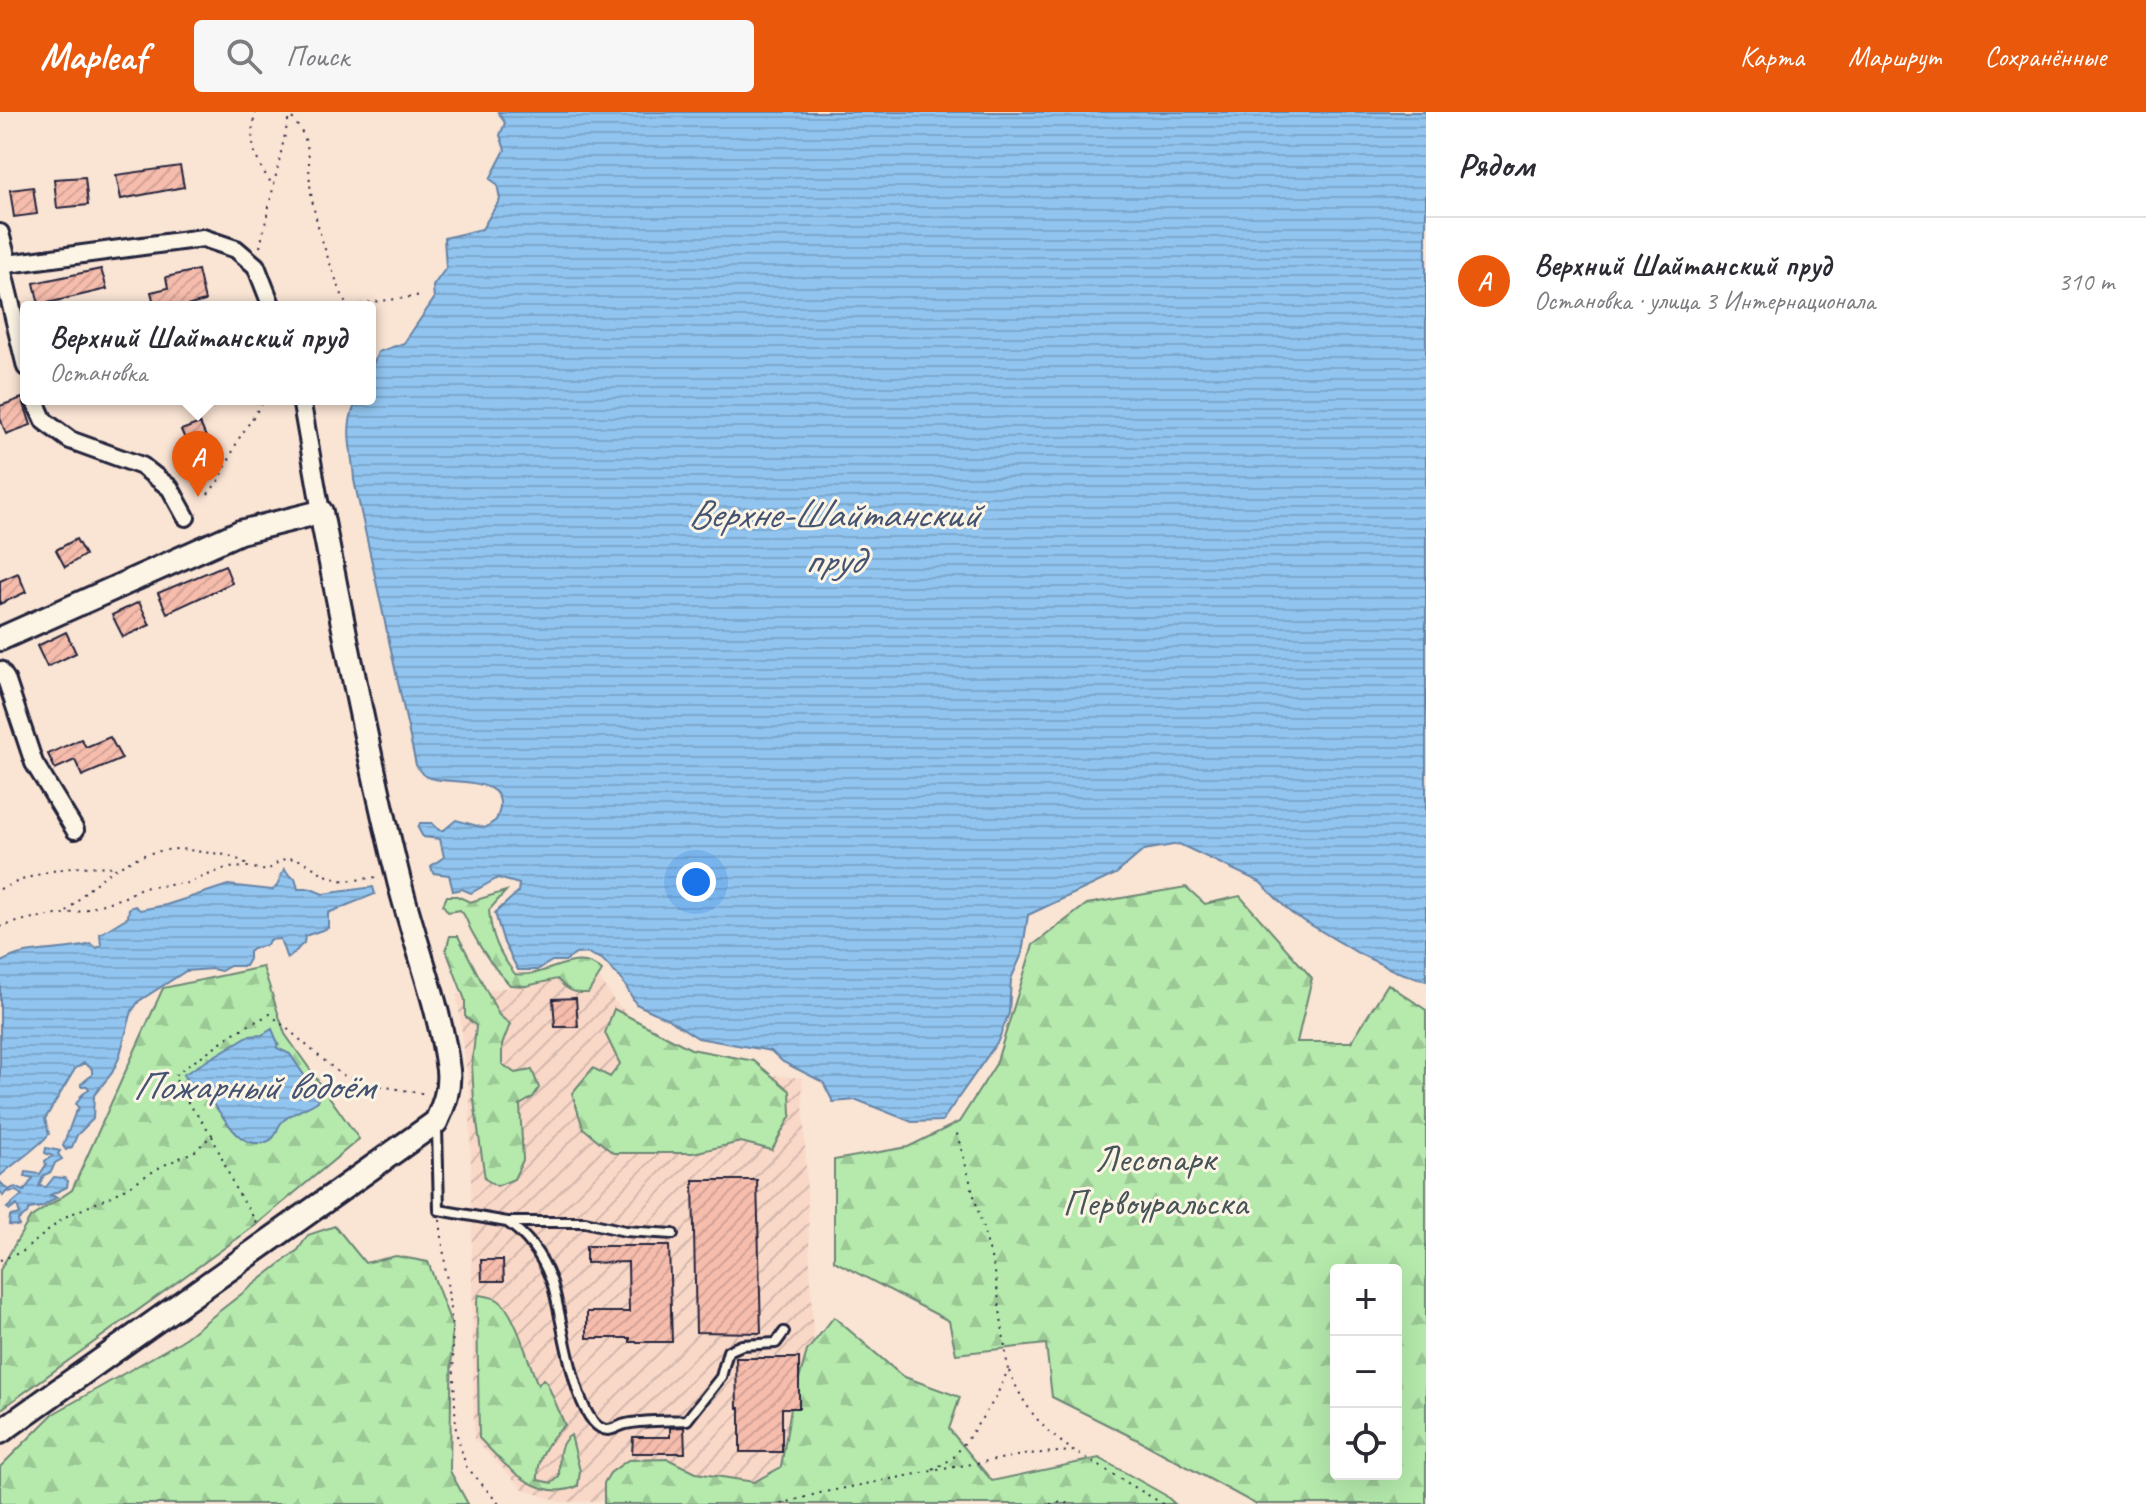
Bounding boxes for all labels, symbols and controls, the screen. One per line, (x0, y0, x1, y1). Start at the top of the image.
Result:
search box (194, 20, 754, 92)
text: Mapleaf (40, 33, 146, 80)
icon: search (222, 34, 266, 78)
text: Поиск (286, 37, 349, 75)
text: Карта (1740, 39, 1804, 74)
text: Маршрут (1848, 39, 1940, 74)
text: Сохранённые (1984, 39, 2106, 74)
text: Рядом (1458, 143, 1534, 186)
text: Верхний Шайтанский пруд (1534, 246, 1831, 284)
text: A (1477, 265, 1491, 298)
text: 310 m (2058, 265, 2114, 298)
text: Остановка · улица 3 Интернационала (1534, 284, 1875, 317)
popup (20, 301, 376, 405)
text: Верхний Шайтанский пруд (49, 318, 347, 356)
text: Остановка (49, 356, 147, 389)
pin: A (172, 431, 224, 497)
water label: Верхне-Шайтанский пруд (688, 489, 986, 585)
your location (676, 862, 716, 902)
water label: Пожарный водоём (133, 1061, 378, 1111)
park label: Лесопарк Первоуральска (1062, 1135, 1250, 1226)
map controls (1330, 1264, 1402, 1480)
button: + (1330, 1264, 1402, 1336)
button: − (1330, 1336, 1402, 1408)
button: locate (1330, 1408, 1402, 1480)

